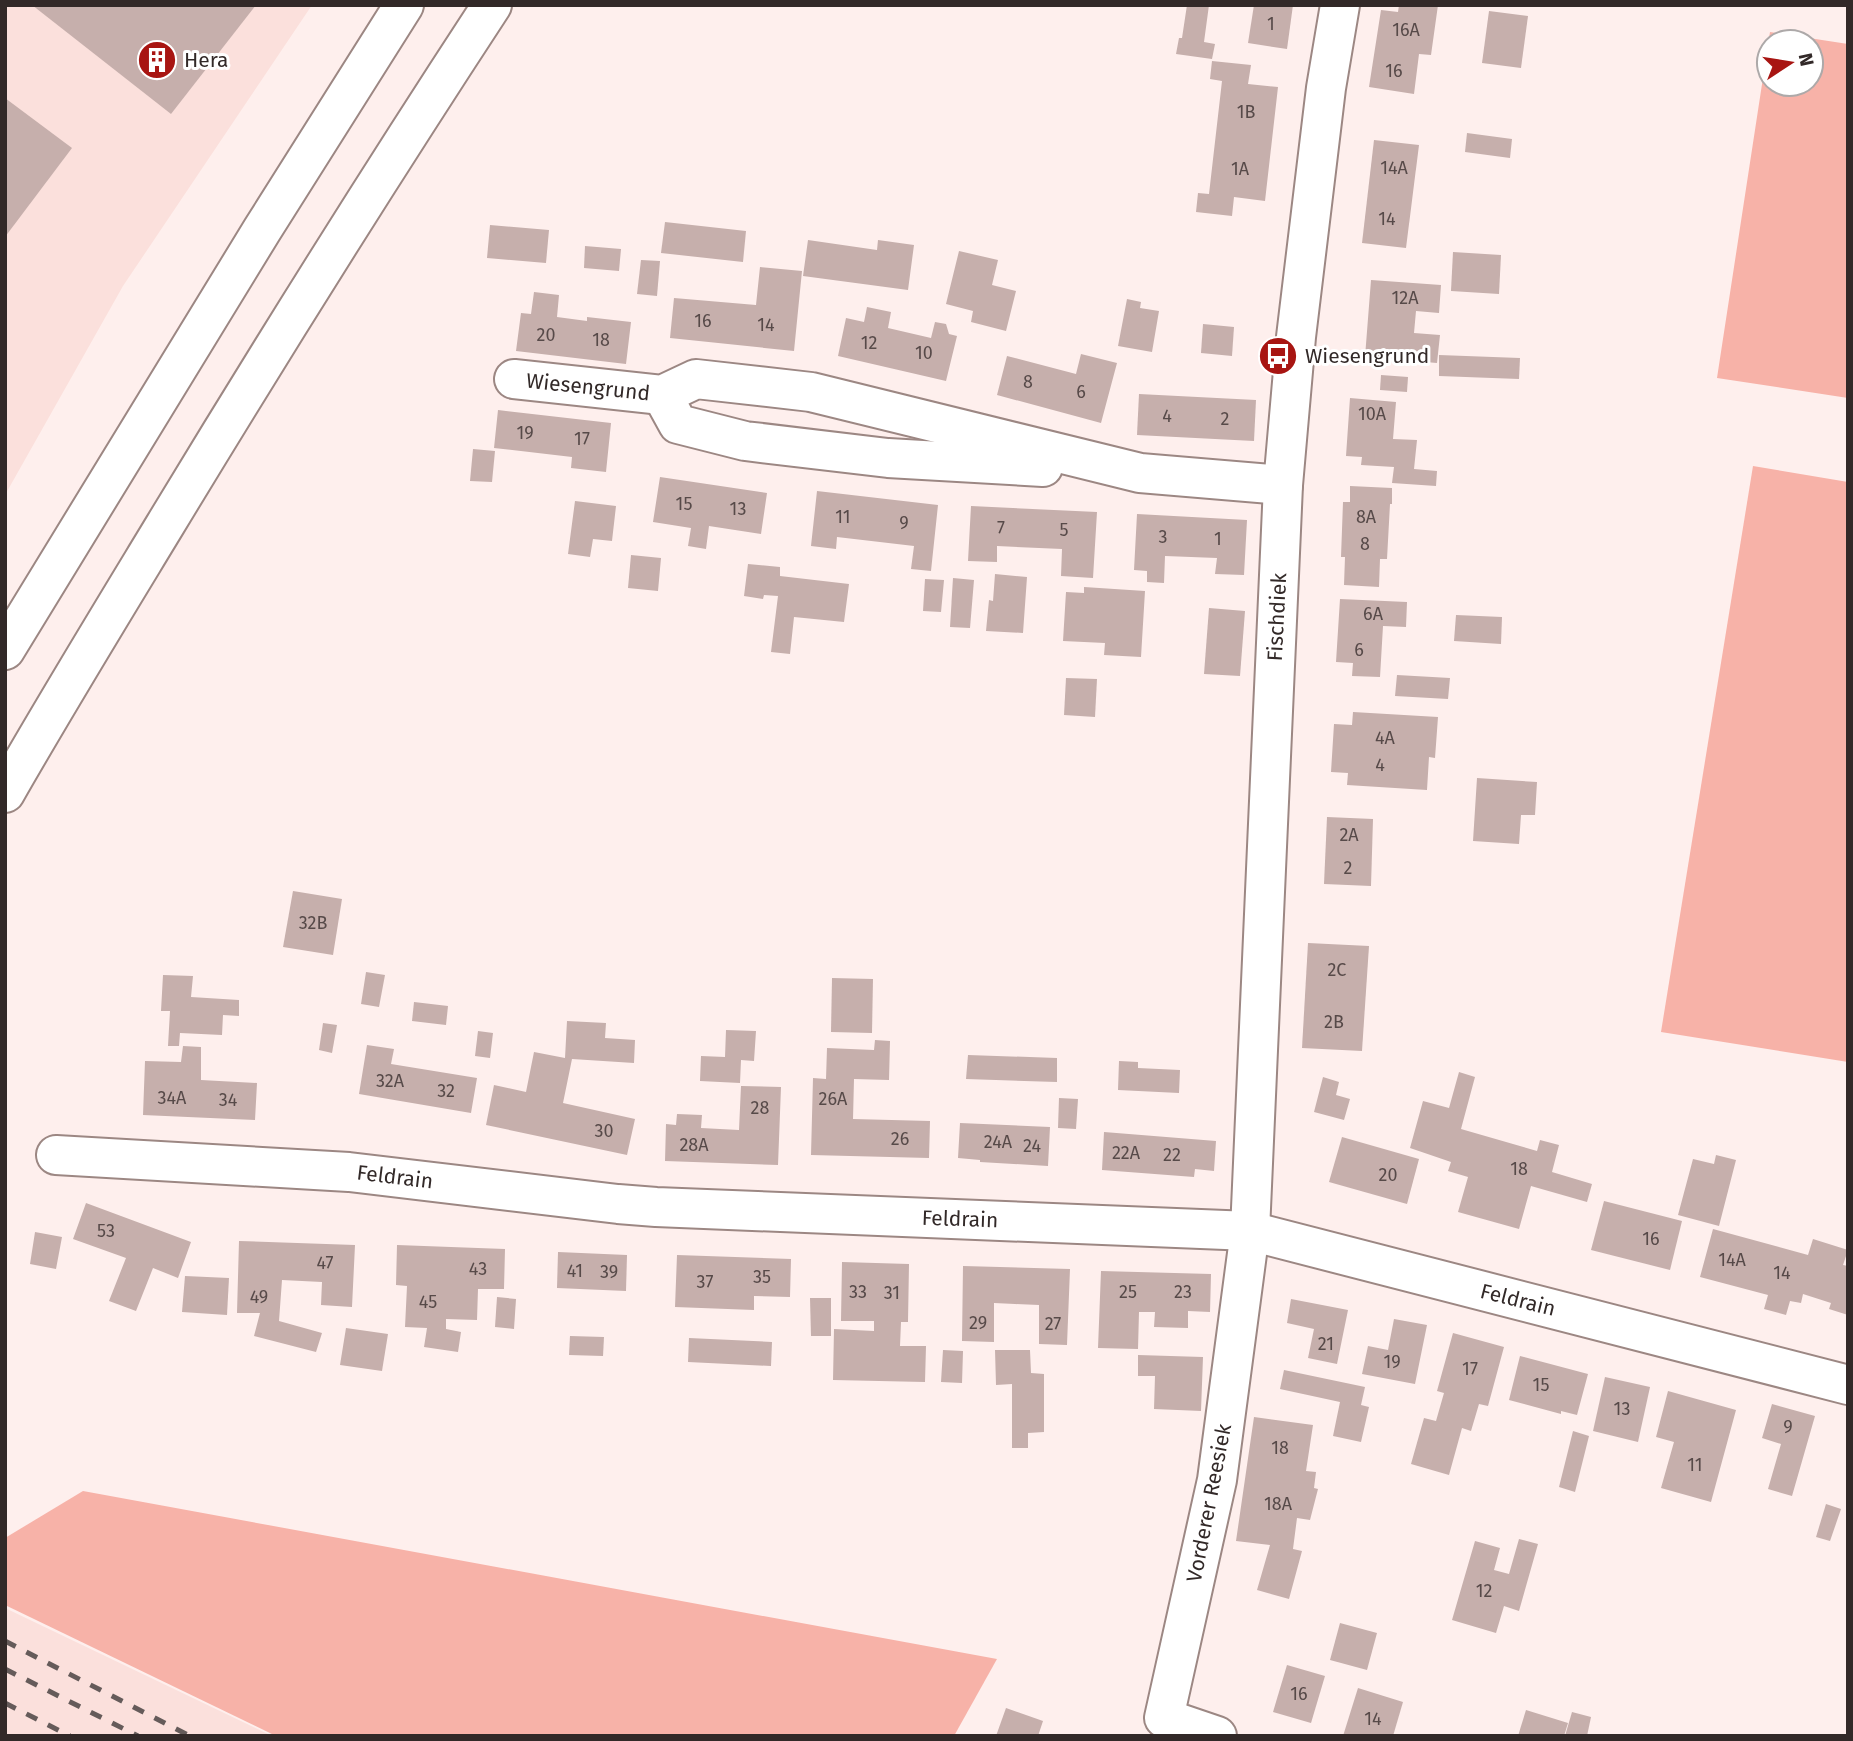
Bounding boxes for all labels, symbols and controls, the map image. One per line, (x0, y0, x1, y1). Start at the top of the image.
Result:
house number: 1 (1267, 13, 1275, 35)
house number: 16A (1392, 19, 1421, 41)
north arrow (1755, 28, 1825, 98)
building icon: Hera (136, 39, 178, 81)
place label: Hera (184, 47, 229, 73)
text: N (1794, 51, 1819, 68)
house number: 16 (1385, 60, 1403, 82)
house number: 1B (1237, 101, 1255, 123)
house number: 14A (1380, 157, 1409, 179)
house number: 1A (1231, 158, 1250, 180)
house number: 14 (1378, 208, 1396, 230)
house number: 12A (1391, 287, 1419, 309)
house number: 16 (694, 310, 712, 332)
house number: 14 (757, 314, 775, 336)
house number: 20 (537, 324, 555, 346)
house number: 18 (592, 329, 610, 351)
house number: 12 (861, 332, 877, 354)
bus stop icon: Wiesengrund (1257, 335, 1299, 377)
house number: 10 (915, 342, 933, 364)
place label: Wiesengrund (1305, 343, 1429, 369)
street label: Wiesengrund (525, 368, 651, 406)
house number: 8 (1023, 371, 1033, 393)
house number: 6 (1076, 381, 1086, 403)
house number: 10A (1358, 403, 1387, 425)
house number: 4 (1162, 405, 1172, 427)
house number: 2 (1221, 408, 1230, 430)
house number: 19 (516, 422, 534, 444)
house number: 17 (574, 428, 590, 450)
house number: 15 (676, 493, 692, 515)
house number: 13 (730, 498, 746, 520)
house number: 11 (835, 506, 851, 528)
house number: 8A (1356, 506, 1377, 528)
house number: 9 (899, 512, 909, 534)
house number: 7 (997, 517, 1005, 539)
house number: 5 (1059, 519, 1069, 541)
house number: 3 (1159, 526, 1167, 548)
house number: 1 (1214, 528, 1222, 550)
house number: 8 (1360, 533, 1370, 555)
street label: Fischdiek (1262, 572, 1292, 662)
house number: 6A (1363, 603, 1384, 625)
house number: 6 (1354, 639, 1364, 661)
house number: 4A (1375, 727, 1396, 749)
house number: 4 (1375, 754, 1385, 776)
house number: 2A (1339, 824, 1359, 846)
house number: 2 (1344, 857, 1353, 879)
house number: 32B (299, 912, 327, 934)
house number: 2C (1328, 959, 1346, 981)
house number: 2B (1324, 1011, 1344, 1033)
house number: 32A (376, 1070, 405, 1092)
house number: 32 (437, 1080, 455, 1102)
house number: 34A (158, 1087, 187, 1109)
house number: 26A (819, 1088, 848, 1110)
house number: 34 (219, 1089, 238, 1111)
house number: 28 (751, 1097, 769, 1119)
house number: 30 (594, 1120, 614, 1142)
house number: 26 (891, 1128, 909, 1150)
house number: 24A (984, 1131, 1013, 1153)
house number: 28A (679, 1134, 709, 1156)
house number: 24 (1023, 1135, 1041, 1157)
house number: 22A (1112, 1142, 1141, 1164)
house number: 22 (1163, 1144, 1181, 1166)
house number: 18 (1510, 1158, 1528, 1180)
street label: Feldrain (355, 1159, 435, 1195)
house number: 20 (1379, 1164, 1397, 1186)
street label: Feldrain (921, 1205, 999, 1233)
house number: 53 (97, 1220, 115, 1242)
house number: 16 (1642, 1228, 1660, 1250)
house number: 14A (1718, 1249, 1747, 1271)
house number: 47 (316, 1252, 334, 1274)
house number: 43 (469, 1258, 487, 1280)
house number: 41 (567, 1260, 583, 1282)
house number: 39 (600, 1261, 618, 1283)
house number: 14 (1773, 1262, 1791, 1284)
house number: 35 (753, 1266, 771, 1288)
house number: 37 (697, 1271, 713, 1293)
street label: Feldrain (1478, 1278, 1558, 1322)
house number: 33 (849, 1281, 867, 1303)
house number: 25 (1119, 1281, 1137, 1303)
house number: 23 (1174, 1281, 1192, 1303)
house number: 31 (884, 1282, 900, 1304)
house number: 49 (250, 1286, 268, 1308)
house number: 45 (419, 1291, 437, 1313)
house number: 29 (969, 1312, 987, 1334)
house number: 27 (1045, 1313, 1061, 1335)
house number: 21 (1318, 1333, 1334, 1355)
house number: 19 (1383, 1351, 1401, 1373)
house number: 17 (1462, 1358, 1478, 1380)
house number: 15 (1533, 1374, 1549, 1396)
house number: 13 (1614, 1398, 1630, 1420)
house number: 9 (1783, 1416, 1793, 1438)
street label: Vorderer Reesiek (1181, 1421, 1237, 1584)
house number: 18 (1271, 1437, 1289, 1459)
house number: 11 (1687, 1454, 1703, 1476)
house number: 18A (1264, 1493, 1293, 1515)
house number: 12 (1476, 1580, 1492, 1602)
house number: 16 (1290, 1683, 1308, 1705)
house number: 14 (1364, 1708, 1382, 1730)

